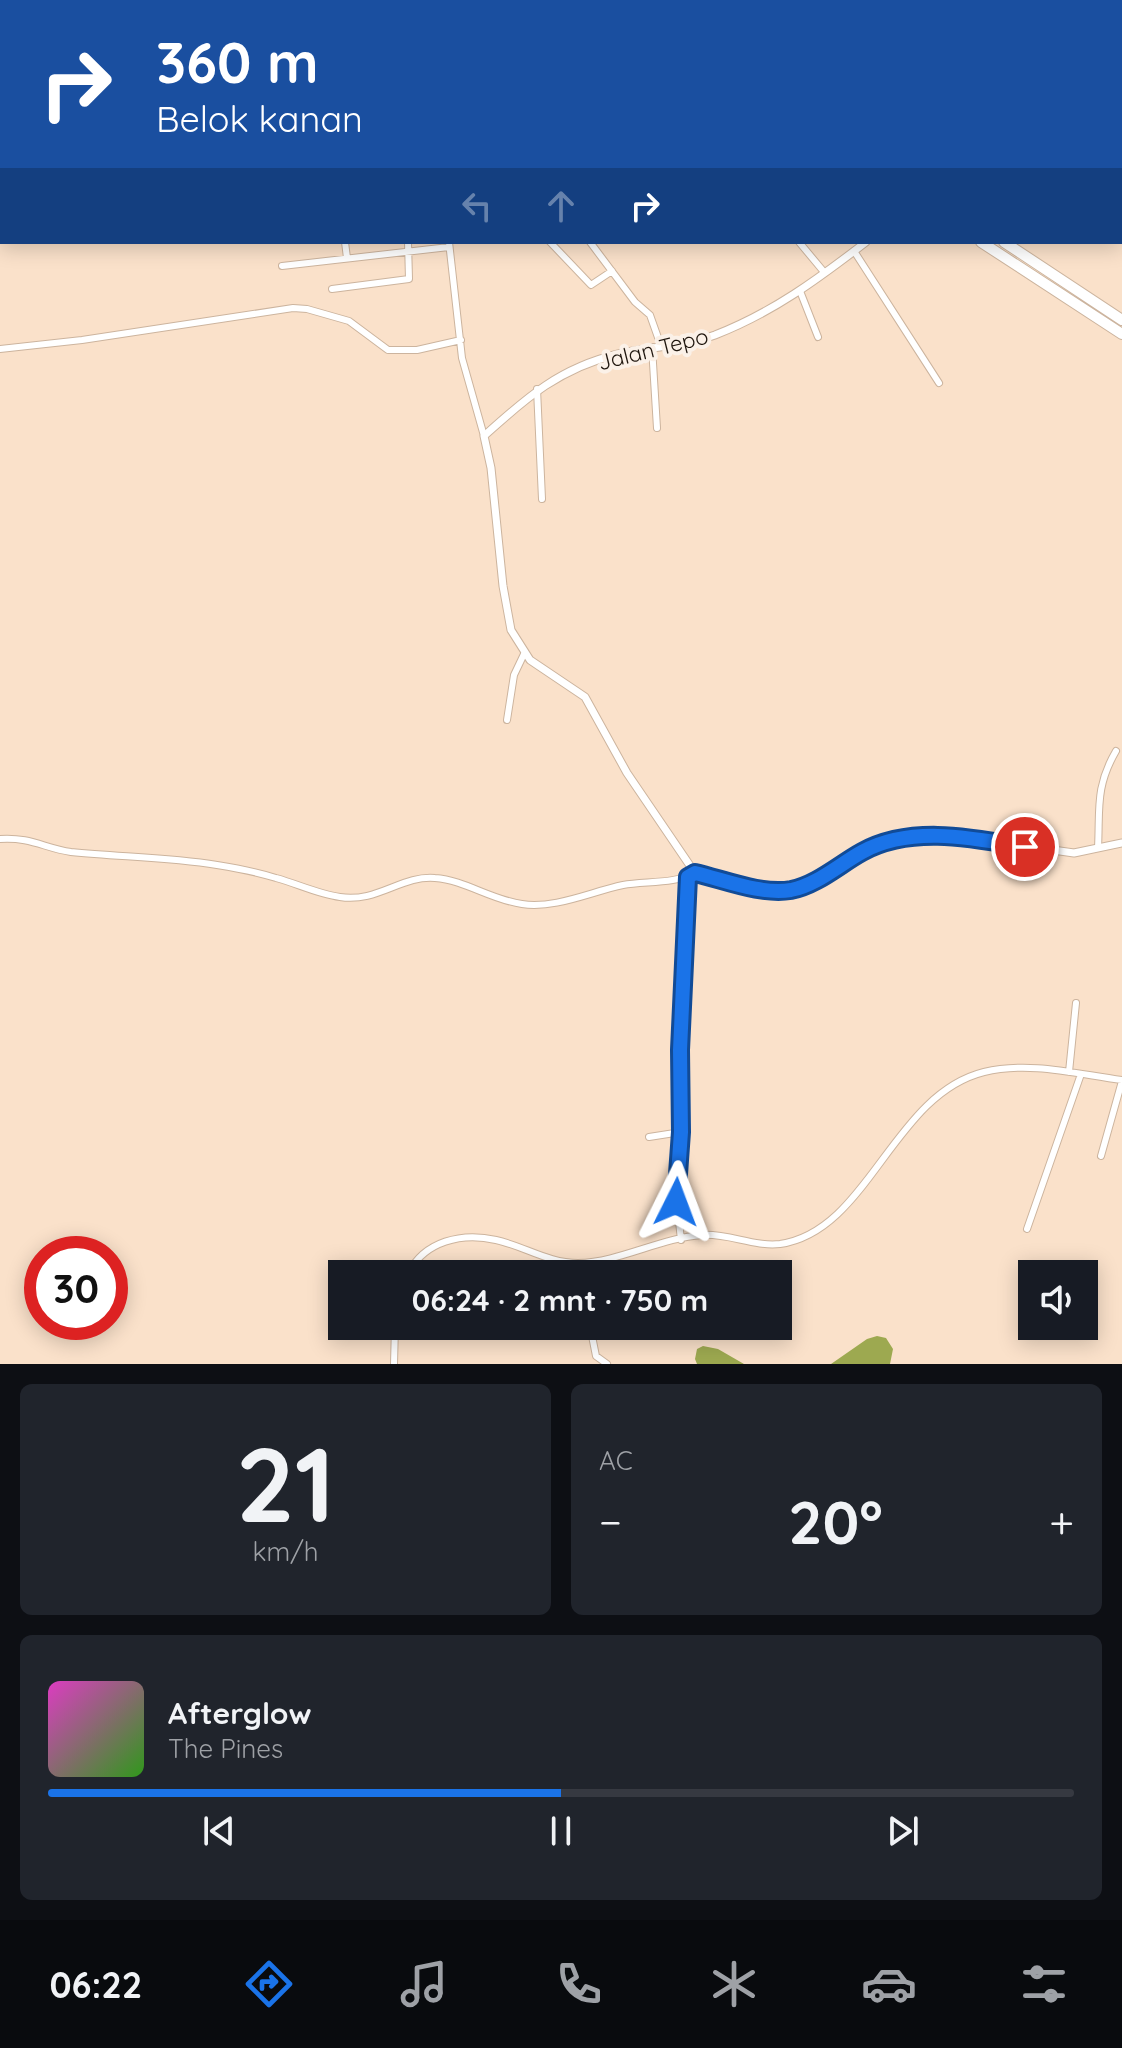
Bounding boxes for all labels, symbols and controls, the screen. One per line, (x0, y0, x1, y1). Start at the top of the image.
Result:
text: 360 m (156, 27, 319, 97)
icon: right (24, 32, 128, 136)
text: Belok kanan (156, 96, 363, 141)
icon: left (455, 184, 499, 228)
icon: ahead (539, 184, 583, 228)
icon: right (623, 184, 667, 228)
street label: Jalan Tepo (595, 322, 711, 376)
pin (991, 813, 1059, 881)
icon: arrive (1003, 825, 1047, 869)
position arrow (634, 1160, 718, 1244)
speed limit sign: 30 (24, 1236, 128, 1340)
map controls (1018, 1260, 1098, 1340)
button: sound (1018, 1260, 1098, 1340)
text: 06:24 · 2 mnt · 750 m (412, 1281, 708, 1319)
text: 21 (236, 1418, 335, 1548)
text: AC (599, 1444, 633, 1477)
text: 20° (788, 1484, 883, 1559)
text: − (599, 1494, 622, 1549)
text: + (1049, 1494, 1074, 1549)
text: km/h (253, 1535, 318, 1568)
text: Afterglow (168, 1694, 311, 1732)
text: The Pines (168, 1732, 283, 1765)
icon: previous (197, 1809, 241, 1853)
icon: pause (539, 1809, 583, 1853)
icon: next (881, 1809, 925, 1853)
icon: directions (241, 1956, 297, 2012)
icon: music (396, 1956, 452, 2012)
icon: phone (551, 1956, 607, 2012)
icon: climate (706, 1956, 762, 2012)
icon: car (861, 1956, 917, 2012)
icon: filters (1016, 1956, 1072, 2012)
text: 06:22 (50, 1962, 142, 2007)

